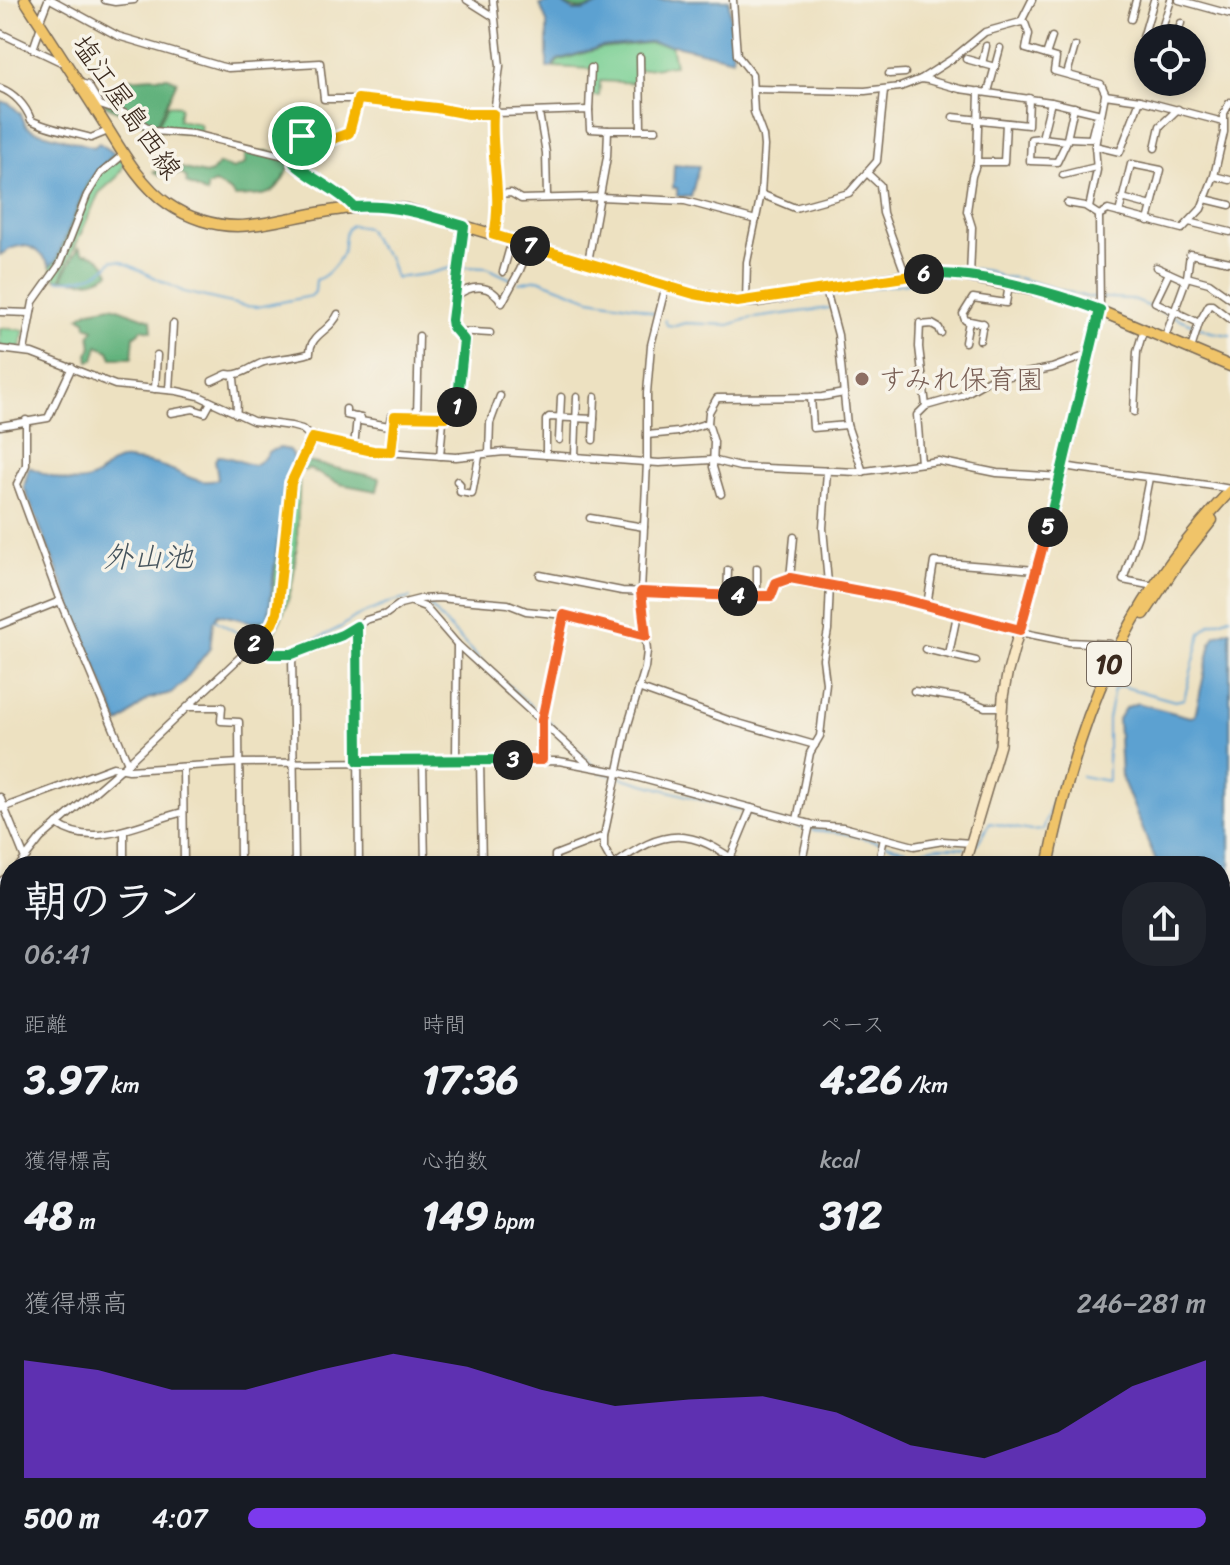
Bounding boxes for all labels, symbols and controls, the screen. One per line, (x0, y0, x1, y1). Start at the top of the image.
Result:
street label: 塩江屋島西線 (59, 24, 195, 190)
map controls (1134, 24, 1206, 96)
button: locate (1134, 24, 1206, 96)
pin (268, 102, 336, 170)
icon: arrive (280, 114, 324, 158)
pin: 7 (510, 226, 550, 266)
text: 7 (524, 226, 536, 265)
pin: 6 (904, 254, 944, 294)
text: 6 (918, 254, 930, 293)
place label: すみれ保育園 (878, 355, 1044, 404)
marker: すみれ保育園 (853, 370, 871, 388)
pin: 1 (437, 387, 477, 427)
text: 1 (452, 387, 462, 426)
pin: 5 (1028, 507, 1068, 547)
text: 5 (1041, 507, 1055, 546)
water label: 外山池 (103, 530, 194, 584)
pin: 4 (718, 576, 758, 616)
text: 4 (731, 576, 745, 615)
pin: 2 (234, 624, 274, 664)
text: 2 (248, 624, 260, 663)
road number: 10 (1087, 642, 1131, 686)
pin: 3 (493, 740, 533, 780)
text: 3 (507, 740, 519, 779)
text: 朝のラン (24, 862, 200, 940)
button: share (1122, 882, 1206, 966)
text: 06:41 (24, 931, 90, 977)
text: 距離 (24, 1005, 68, 1044)
text: 時間 (422, 1005, 466, 1044)
text: ペース (820, 1005, 885, 1044)
text: 3.97 (24, 1044, 105, 1115)
text: 17:36 (422, 1044, 519, 1115)
text: 4:26 (820, 1044, 903, 1115)
text: km (105, 1066, 140, 1105)
text: /km (903, 1066, 948, 1105)
text: 獲得標高 (24, 1141, 112, 1180)
text: 心拍数 (422, 1141, 488, 1180)
text: kcal (820, 1141, 860, 1180)
text: 48 (24, 1180, 73, 1251)
text: 149 (422, 1180, 489, 1251)
text: 312 (820, 1180, 882, 1251)
text: m (73, 1202, 96, 1241)
text: bpm (489, 1202, 535, 1241)
text: 獲得標高 (24, 1280, 128, 1326)
text: 246–281 m (1077, 1280, 1206, 1326)
text: 500 m (24, 1495, 99, 1541)
text: 4:07 (152, 1495, 207, 1541)

